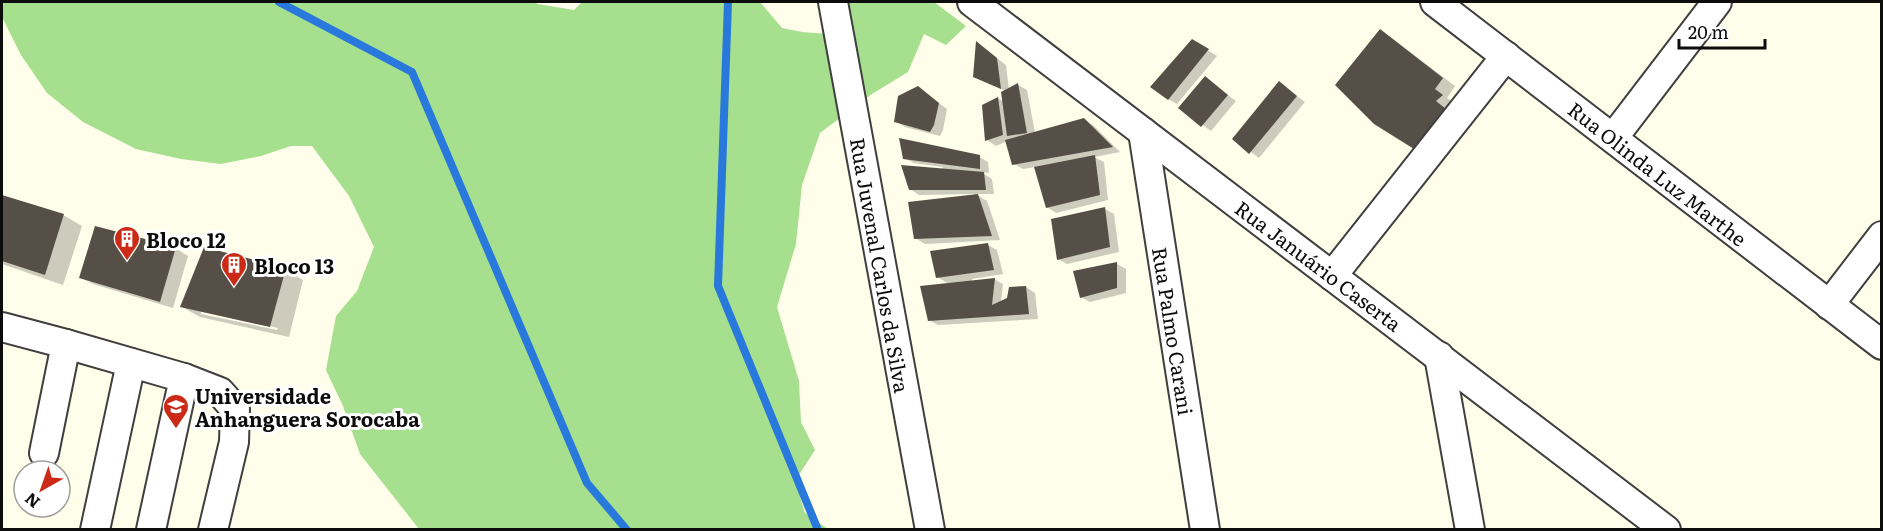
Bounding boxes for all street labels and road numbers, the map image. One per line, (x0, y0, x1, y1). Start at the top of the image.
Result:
street label: Rua Olinda Luz Marthe (1562, 94, 1754, 252)
street label: Rua Juvenal Carlos da Silva (844, 135, 918, 395)
street label: Rua Januário Caserta (1229, 192, 1409, 338)
street label: Rua Palmo Carani (1146, 245, 1202, 418)

